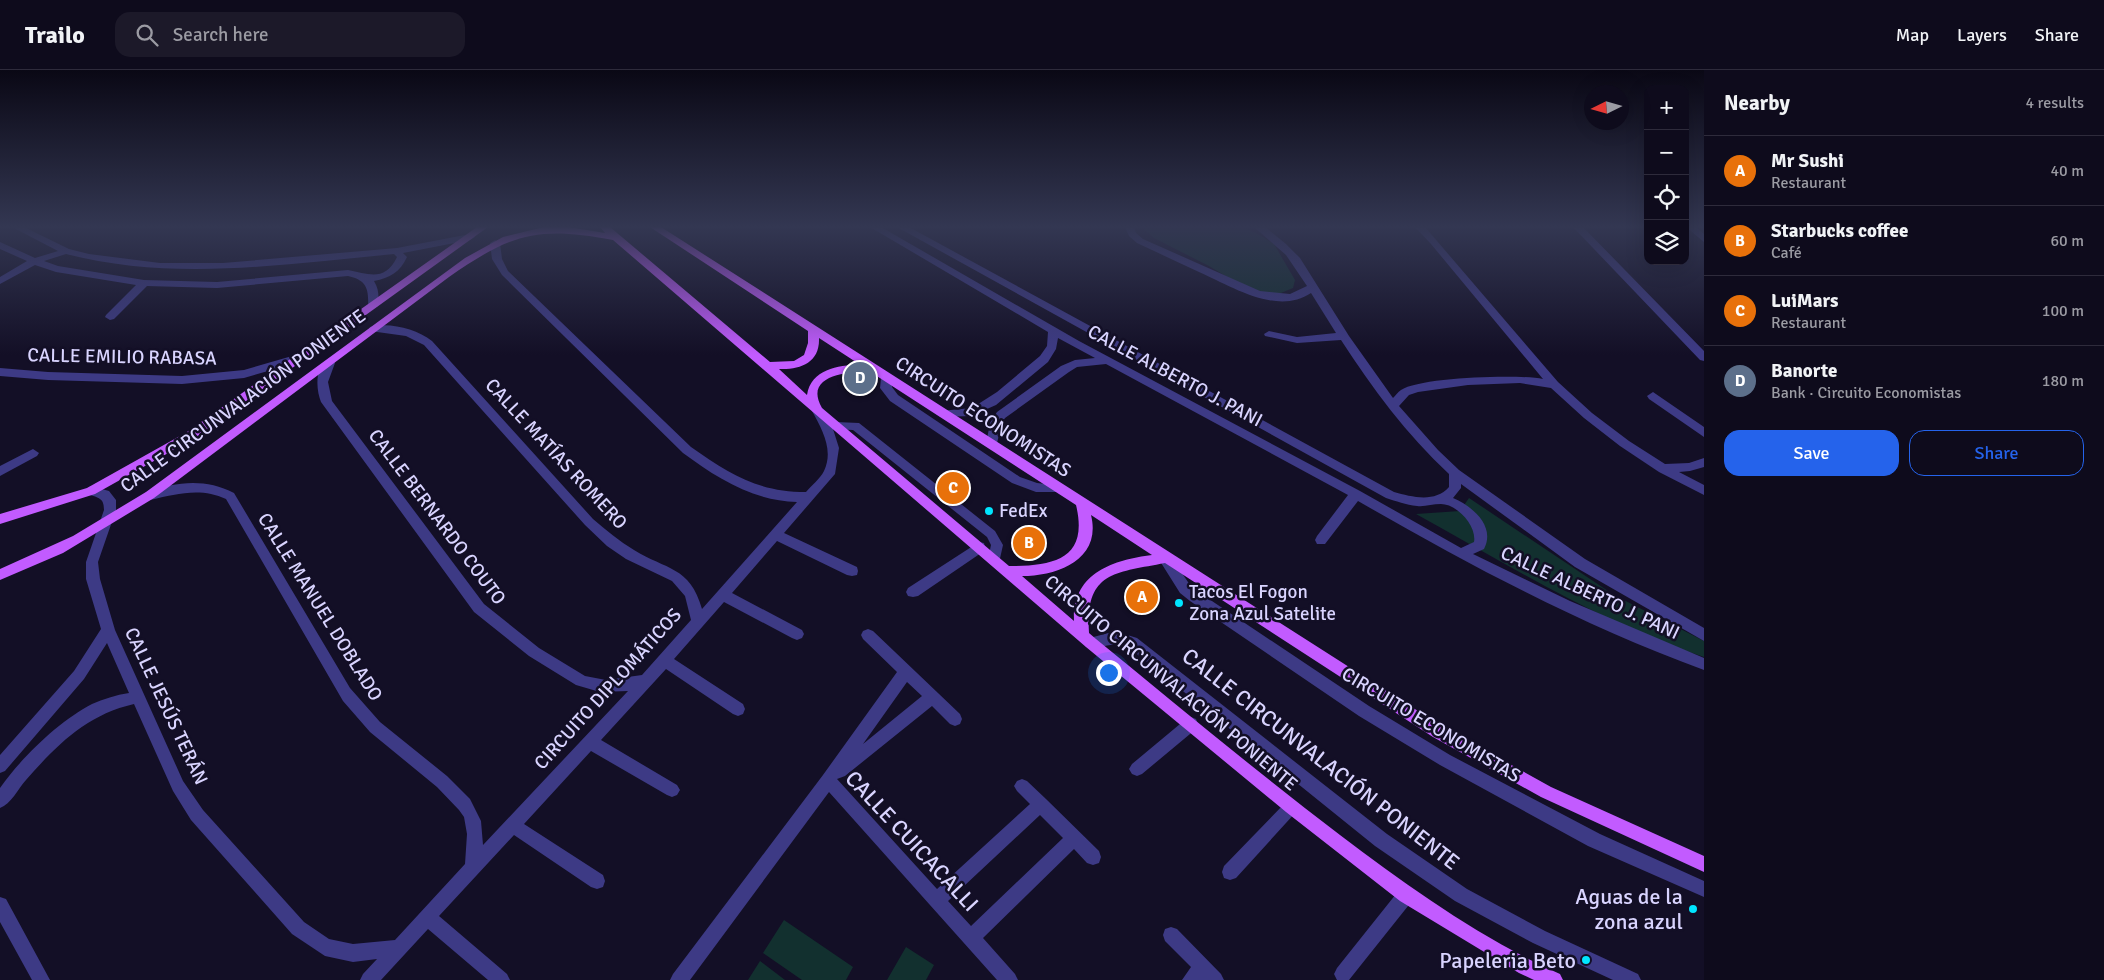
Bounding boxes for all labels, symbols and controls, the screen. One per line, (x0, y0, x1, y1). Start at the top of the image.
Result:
search box (115, 12, 465, 57)
text: Trailo (25, 20, 85, 50)
icon: search (133, 21, 161, 49)
text: Search here (173, 23, 269, 47)
text: Map (1896, 24, 1929, 46)
text: Layers (1957, 24, 2007, 46)
text: Share (2035, 24, 2079, 46)
north arrow (1584, 85, 1629, 130)
map controls (1644, 85, 1689, 265)
button: + (1644, 85, 1689, 130)
text: Nearby (1724, 90, 1790, 116)
text: 4 results (2025, 93, 2084, 113)
button: − (1644, 130, 1689, 175)
text: Mr Sushi (1771, 149, 1844, 173)
text: A (1735, 161, 1745, 181)
text: 40 m (2050, 161, 2084, 181)
text: Restaurant (1771, 173, 1846, 193)
button: locate (1644, 175, 1689, 220)
text: Starbucks coffee (1771, 219, 1908, 243)
button: layers (1644, 220, 1689, 265)
text: B (1735, 231, 1745, 251)
text: 60 m (2050, 231, 2084, 251)
text: Café (1771, 243, 1802, 263)
text: LuiMars (1771, 289, 1838, 313)
text: C (1735, 301, 1745, 321)
text: 100 m (2042, 301, 2084, 321)
street label: CALLE CIRCUNVALACIÓN PONIENTE (116, 304, 370, 498)
text: Restaurant (1771, 313, 1846, 333)
street label: CALLE ALBERTO J. PANI (1083, 320, 1267, 432)
street label: CALLE EMILIO RABASA (27, 343, 217, 371)
street label: CIRCUITO ECONOMISTAS (891, 351, 1075, 483)
pin: D (844, 359, 876, 397)
text: Banorte (1771, 359, 1837, 383)
text: D (1735, 371, 1745, 391)
text: 180 m (2042, 371, 2084, 391)
street label: CALLE MATÍAS ROMERO (480, 373, 632, 535)
text: Bank · Circuito Economistas (1771, 383, 1961, 403)
street label: CALLE BERNARDO COUTO (363, 424, 511, 610)
button: Save (1724, 430, 1899, 476)
button: Share (1909, 430, 2084, 476)
pin: C (937, 469, 969, 507)
place label: FedEx (999, 499, 1048, 523)
marker: FedEx (983, 505, 995, 517)
street label: CALLE MANUEL DOBLADO (252, 509, 388, 705)
pin: B (1013, 524, 1045, 562)
street label: CALLE ALBERTO J. PANI (1497, 541, 1683, 645)
street label: CIRCUITO CIRCUNVALACIÓN PONIENTE (1040, 570, 1302, 796)
pin: A (1126, 578, 1158, 616)
place label: Tacos El Fogon Zona Azul Satelite (1189, 580, 1336, 626)
marker: Tacos El Fogon Zona Azul Satelite (1173, 597, 1185, 609)
street label: CIRCUITO DIPLOMÁTICOS (529, 603, 687, 775)
street label: CALLE JESÚS TERÁN (119, 624, 213, 788)
street label: CALLE CIRCUNVALACIÓN PONIENTE (1177, 642, 1465, 876)
your location (1096, 660, 1122, 686)
street label: CIRCUITO ECONOMISTAS (1337, 662, 1525, 788)
street label: CALLE CUICACALLI (840, 765, 984, 917)
place label: Aguas de la zona azul (1575, 883, 1683, 935)
marker: Aguas de la zona azul (1687, 903, 1699, 915)
place label: Papeleria Beto (1439, 947, 1576, 974)
marker: Papeleria Beto (1580, 954, 1592, 966)

